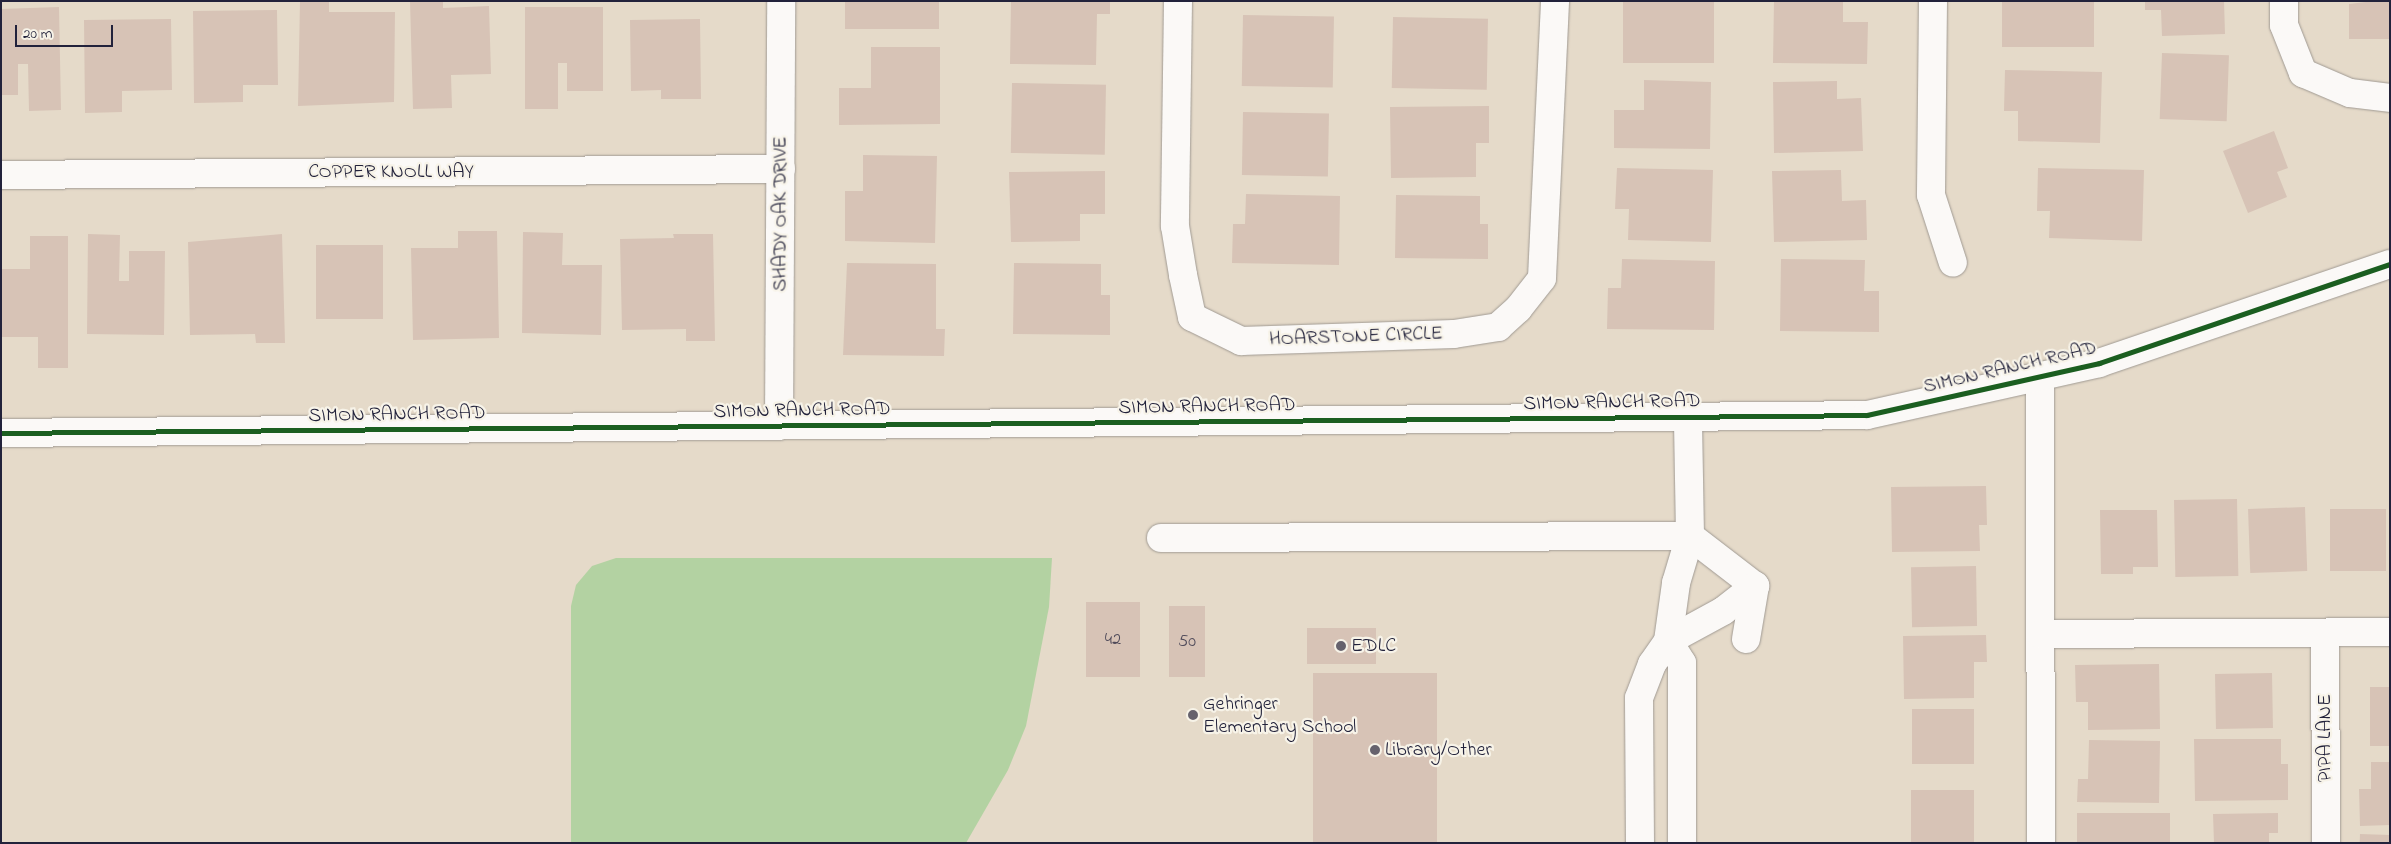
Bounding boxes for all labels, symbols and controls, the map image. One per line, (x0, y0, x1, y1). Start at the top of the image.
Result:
scale bar (18, 15, 115, 47)
text: 20 m (23, 23, 52, 45)
street label: SHADY OAK DRIVE (769, 136, 793, 292)
street label: COPPER KNOLL WAY (308, 160, 474, 184)
street label: HOARSTONE CIRCLE (1269, 322, 1443, 352)
street label: SIMON RANCH ROAD (1921, 336, 2099, 400)
street label: SIMON RANCH ROAD (1523, 389, 1701, 417)
street label: SIMON RANCH ROAD (1118, 393, 1296, 421)
street label: SIMON RANCH ROAD (713, 397, 891, 425)
street label: SIMON RANCH ROAD (308, 401, 486, 429)
house number: 42 (1105, 629, 1121, 651)
house number: 50 (1178, 631, 1196, 653)
place label: EDLC (1351, 634, 1396, 658)
marker: EDLC (1335, 640, 1347, 652)
place label: Gehringer Elementary School (1203, 692, 1356, 739)
street label: PIPA LANE (2313, 694, 2337, 782)
marker: Gehringer Elementary School (1187, 709, 1199, 721)
place label: Library/Other (1385, 738, 1492, 762)
marker: Library/Other (1369, 744, 1381, 756)

